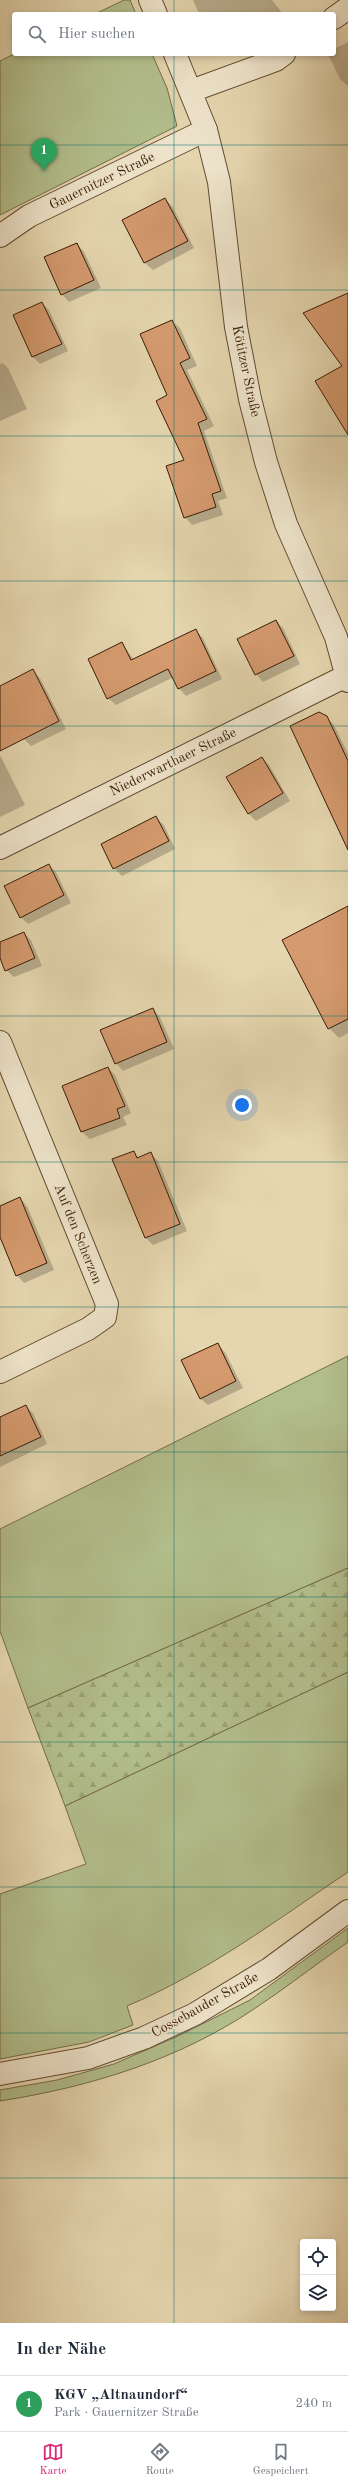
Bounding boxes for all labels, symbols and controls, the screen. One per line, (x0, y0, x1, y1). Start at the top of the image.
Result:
search box (12, 12, 336, 56)
icon: search (26, 23, 48, 45)
text: Hier suchen (58, 27, 135, 42)
pin: 1 (31, 138, 57, 171)
street label: Gauernitzer Straße (47, 149, 157, 213)
street label: Kötitzer Straße (229, 324, 263, 418)
street label: Niederwarthaer Straße (107, 725, 239, 799)
your location (232, 1095, 252, 1115)
street label: Auf den Scherzen (52, 1182, 105, 1286)
street label: Cossebauder Straße (149, 1970, 261, 2040)
map controls (300, 2239, 336, 2311)
button: locate (300, 2239, 336, 2275)
button: layers (300, 2275, 336, 2311)
text: In der Nähe (16, 2341, 106, 2358)
text: KGV „Altnaundorf“ (54, 2388, 188, 2403)
text: 1 (25, 2397, 33, 2410)
text: 240 m (295, 2397, 332, 2410)
text: Park · Gauernitzer Straße (54, 2406, 199, 2419)
tab: Karte (40, 2441, 67, 2479)
tab: Route (146, 2441, 174, 2479)
tab: Gespeichert (253, 2441, 308, 2479)

